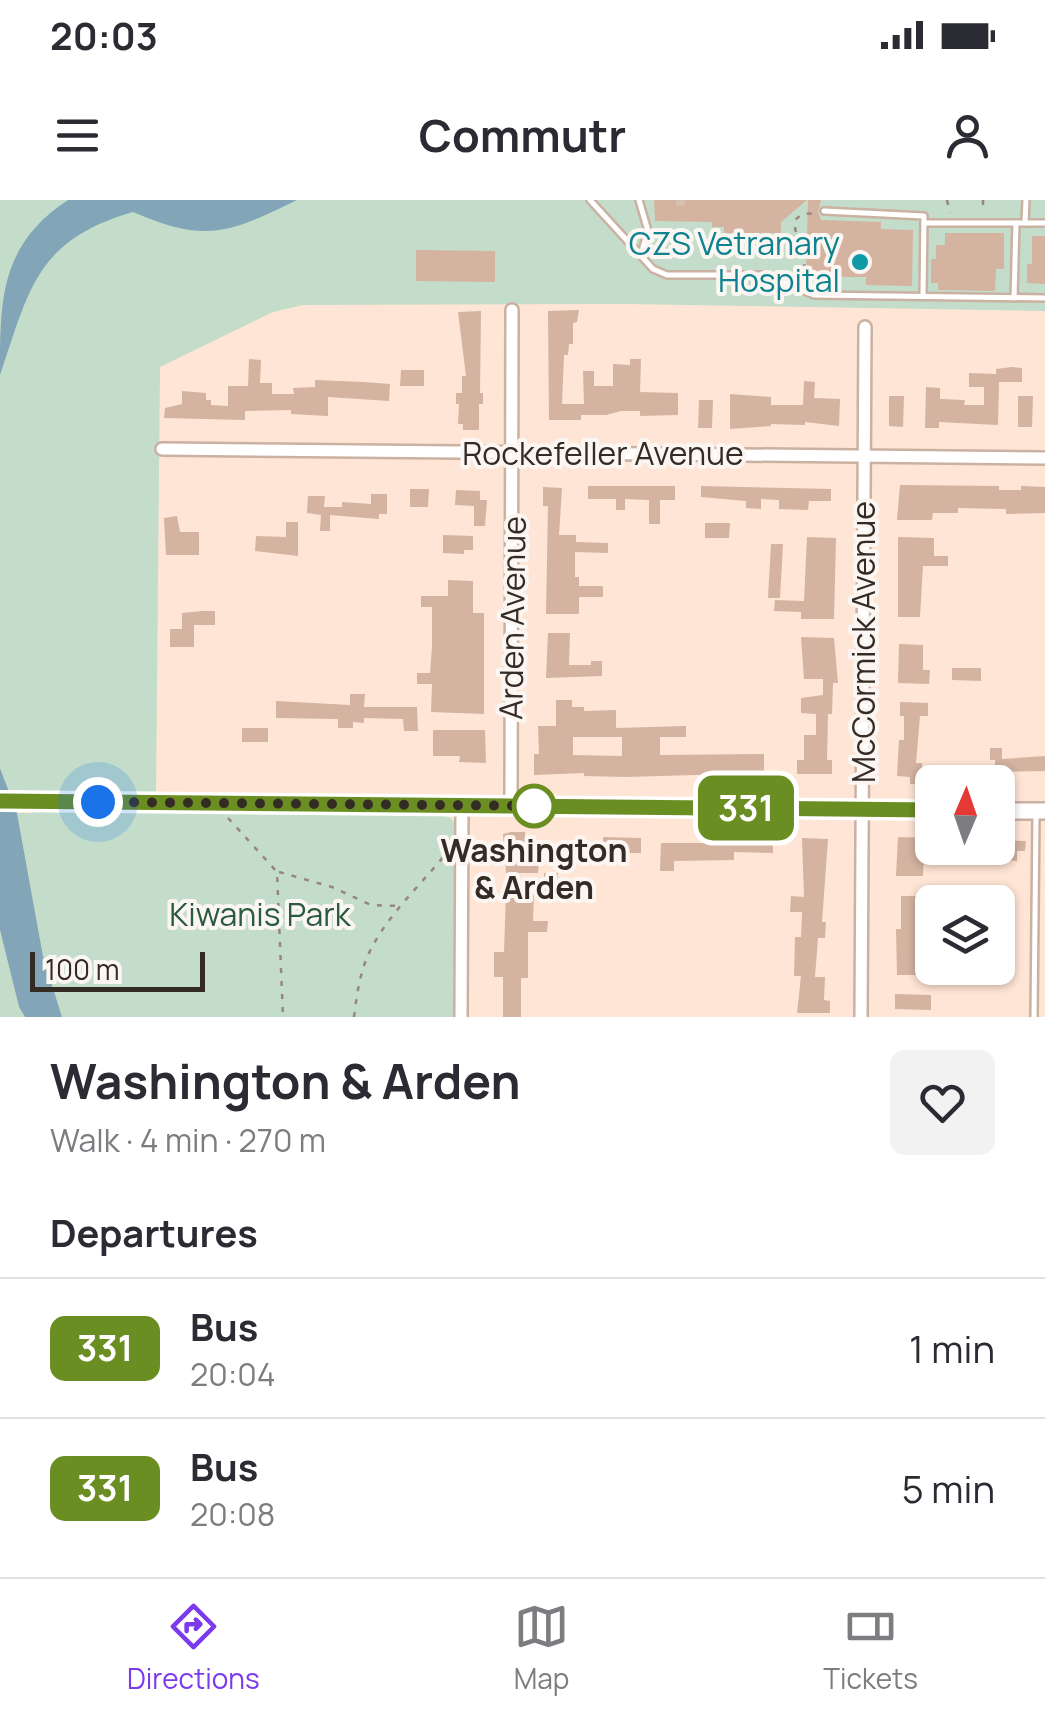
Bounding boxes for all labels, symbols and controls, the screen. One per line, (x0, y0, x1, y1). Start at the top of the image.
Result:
text: 20:03 (50, 9, 158, 61)
text: Commutr (419, 104, 626, 166)
icon: menu (50, 108, 105, 163)
icon: person (940, 108, 995, 163)
place label: CZS Vetranary Hospital (629, 221, 840, 302)
marker: CZS Vetranary Hospital (849, 251, 871, 273)
street label: Rockefeller Avenue (462, 431, 744, 475)
street label: McCormick Avenue (841, 501, 885, 783)
street label: Arden Avenue (488, 516, 536, 720)
north arrow (915, 765, 1015, 865)
map controls (915, 765, 1015, 985)
line badge: 331 (688, 776, 804, 840)
your location (73, 777, 123, 827)
text: 331 (718, 784, 774, 832)
marker: Washington & Arden (513, 785, 555, 827)
place label: Washington & Arden (440, 828, 628, 909)
button: layers (915, 885, 1015, 985)
park label: Kiwanis Park (169, 892, 352, 936)
scale bar (30, 947, 205, 991)
text: 100 m (45, 950, 119, 988)
text: Washington & Arden (50, 1048, 521, 1113)
button: heart (890, 1050, 995, 1155)
text: Walk · 4 min · 270 m (50, 1118, 326, 1162)
text: Departures (50, 1206, 258, 1258)
text: Bus (190, 1300, 258, 1352)
text: 1 min (909, 1322, 995, 1374)
text: 331 (77, 1324, 133, 1372)
text: 20:04 (190, 1352, 276, 1396)
text: Bus (190, 1440, 258, 1492)
text: 5 min (902, 1462, 995, 1514)
text: 331 (77, 1464, 133, 1512)
text: 20:08 (190, 1492, 275, 1536)
tab: Directions (127, 1599, 260, 1697)
tab: Map (514, 1599, 569, 1697)
tab: Tickets (823, 1599, 918, 1697)

